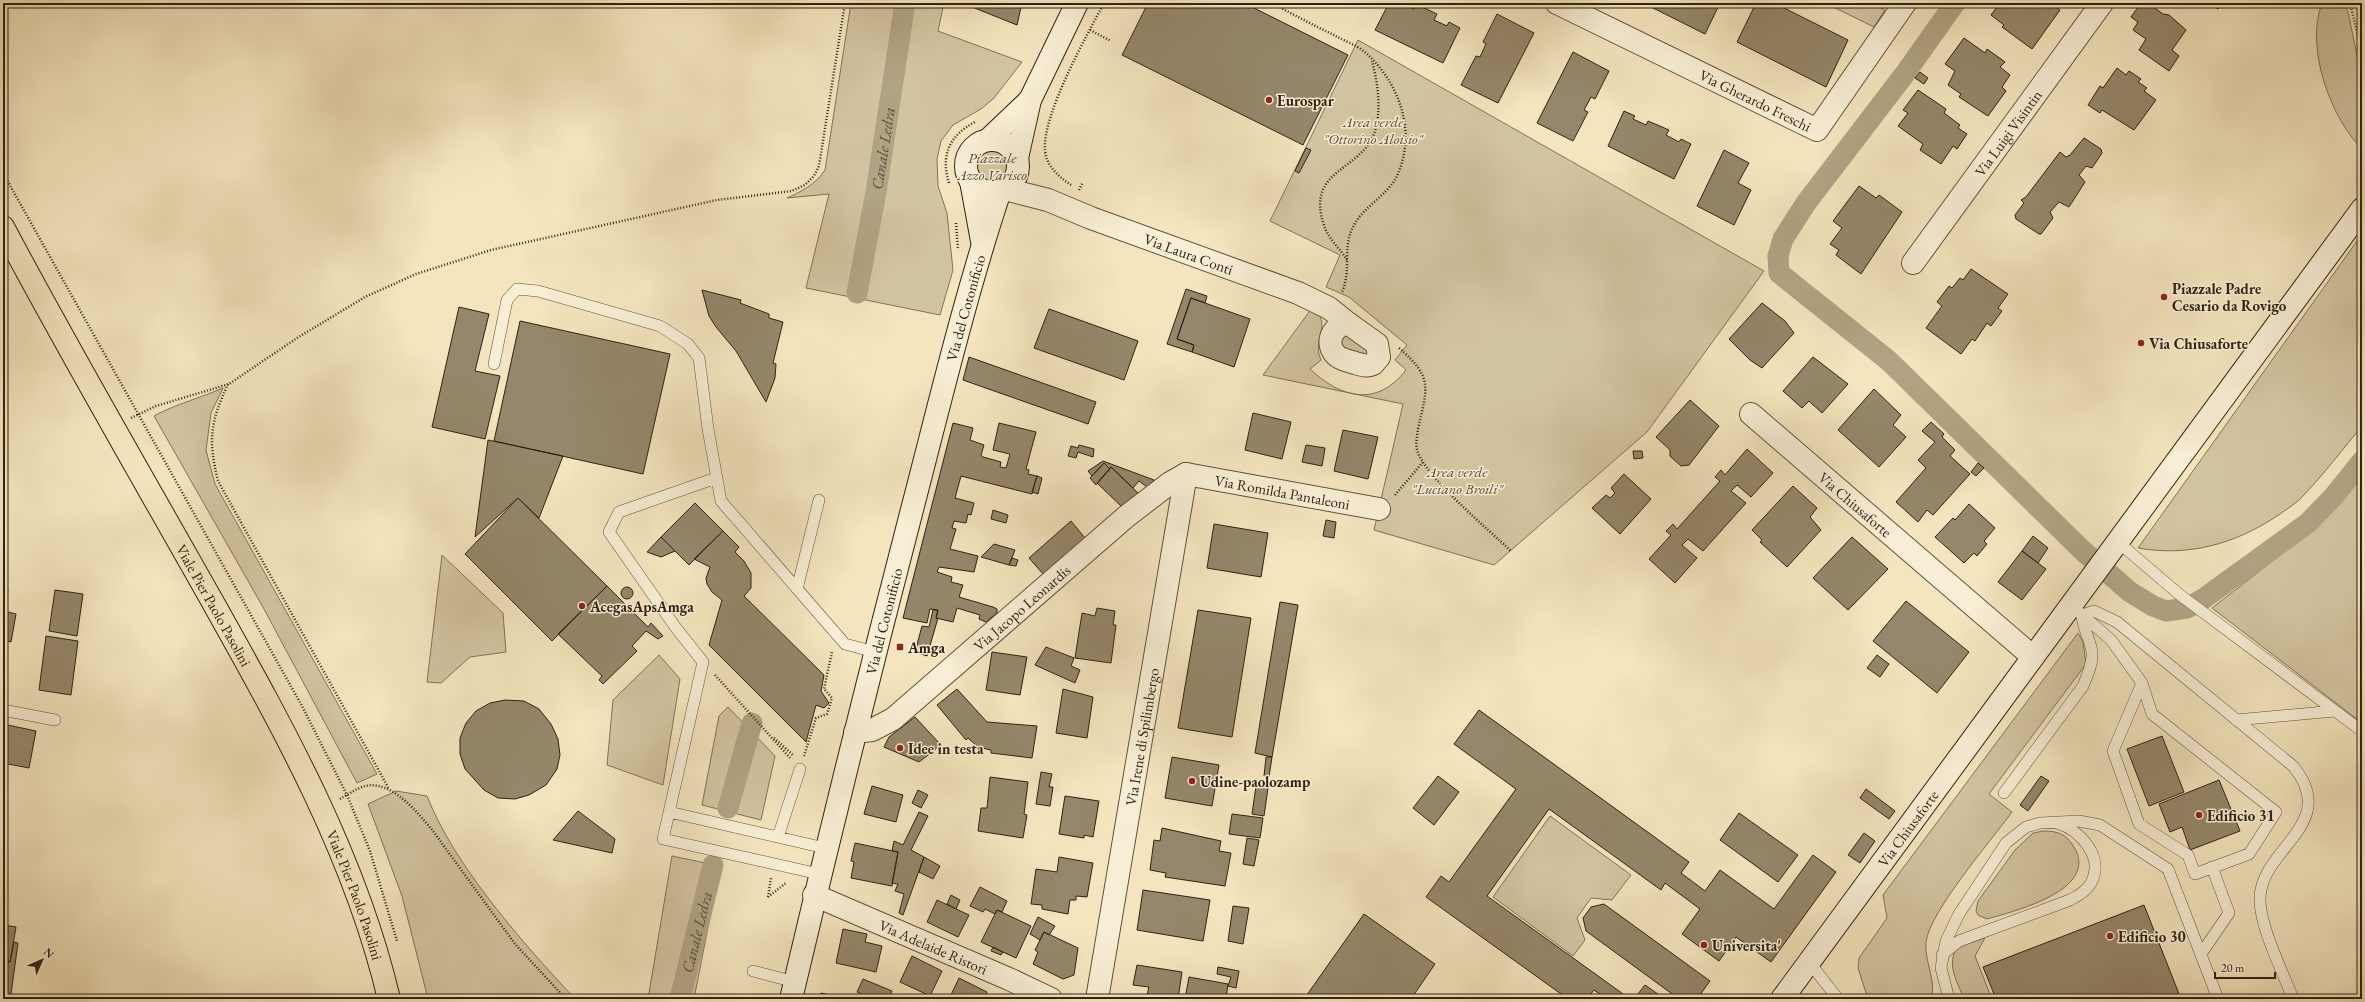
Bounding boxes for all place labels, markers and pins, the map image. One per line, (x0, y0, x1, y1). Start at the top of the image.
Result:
place label: Eurospar (1277, 91, 1335, 110)
marker: Eurospar (1264, 95, 1274, 105)
place label: Piazzale Padre Cesario da Rovigo (2172, 279, 2287, 315)
marker: Piazzale Padre Cesario da Rovigo (2159, 292, 2169, 302)
place label: Via Chiusaforte (2149, 334, 2248, 353)
marker: Via Chiusaforte (2136, 338, 2146, 348)
place label: AcegasApsAmga (589, 597, 694, 616)
marker: AcegasApsAmga (577, 601, 587, 611)
place label: Amga (907, 638, 945, 657)
marker: Amga (895, 642, 905, 652)
place label: Idee in testa (908, 739, 984, 758)
marker: Idee in testa (895, 743, 905, 753)
place label: Udine-paolozamp (1200, 772, 1310, 791)
marker: Udine-paolozamp (1187, 776, 1197, 786)
place label: Edificio 31 (2207, 806, 2275, 825)
marker: Edificio 31 (2194, 810, 2204, 820)
place label: Edificio 30 (2118, 927, 2186, 946)
marker: Edificio 30 (2105, 931, 2115, 941)
place label: Universita' (1712, 936, 1781, 955)
marker: Universita' (1699, 940, 1709, 950)

